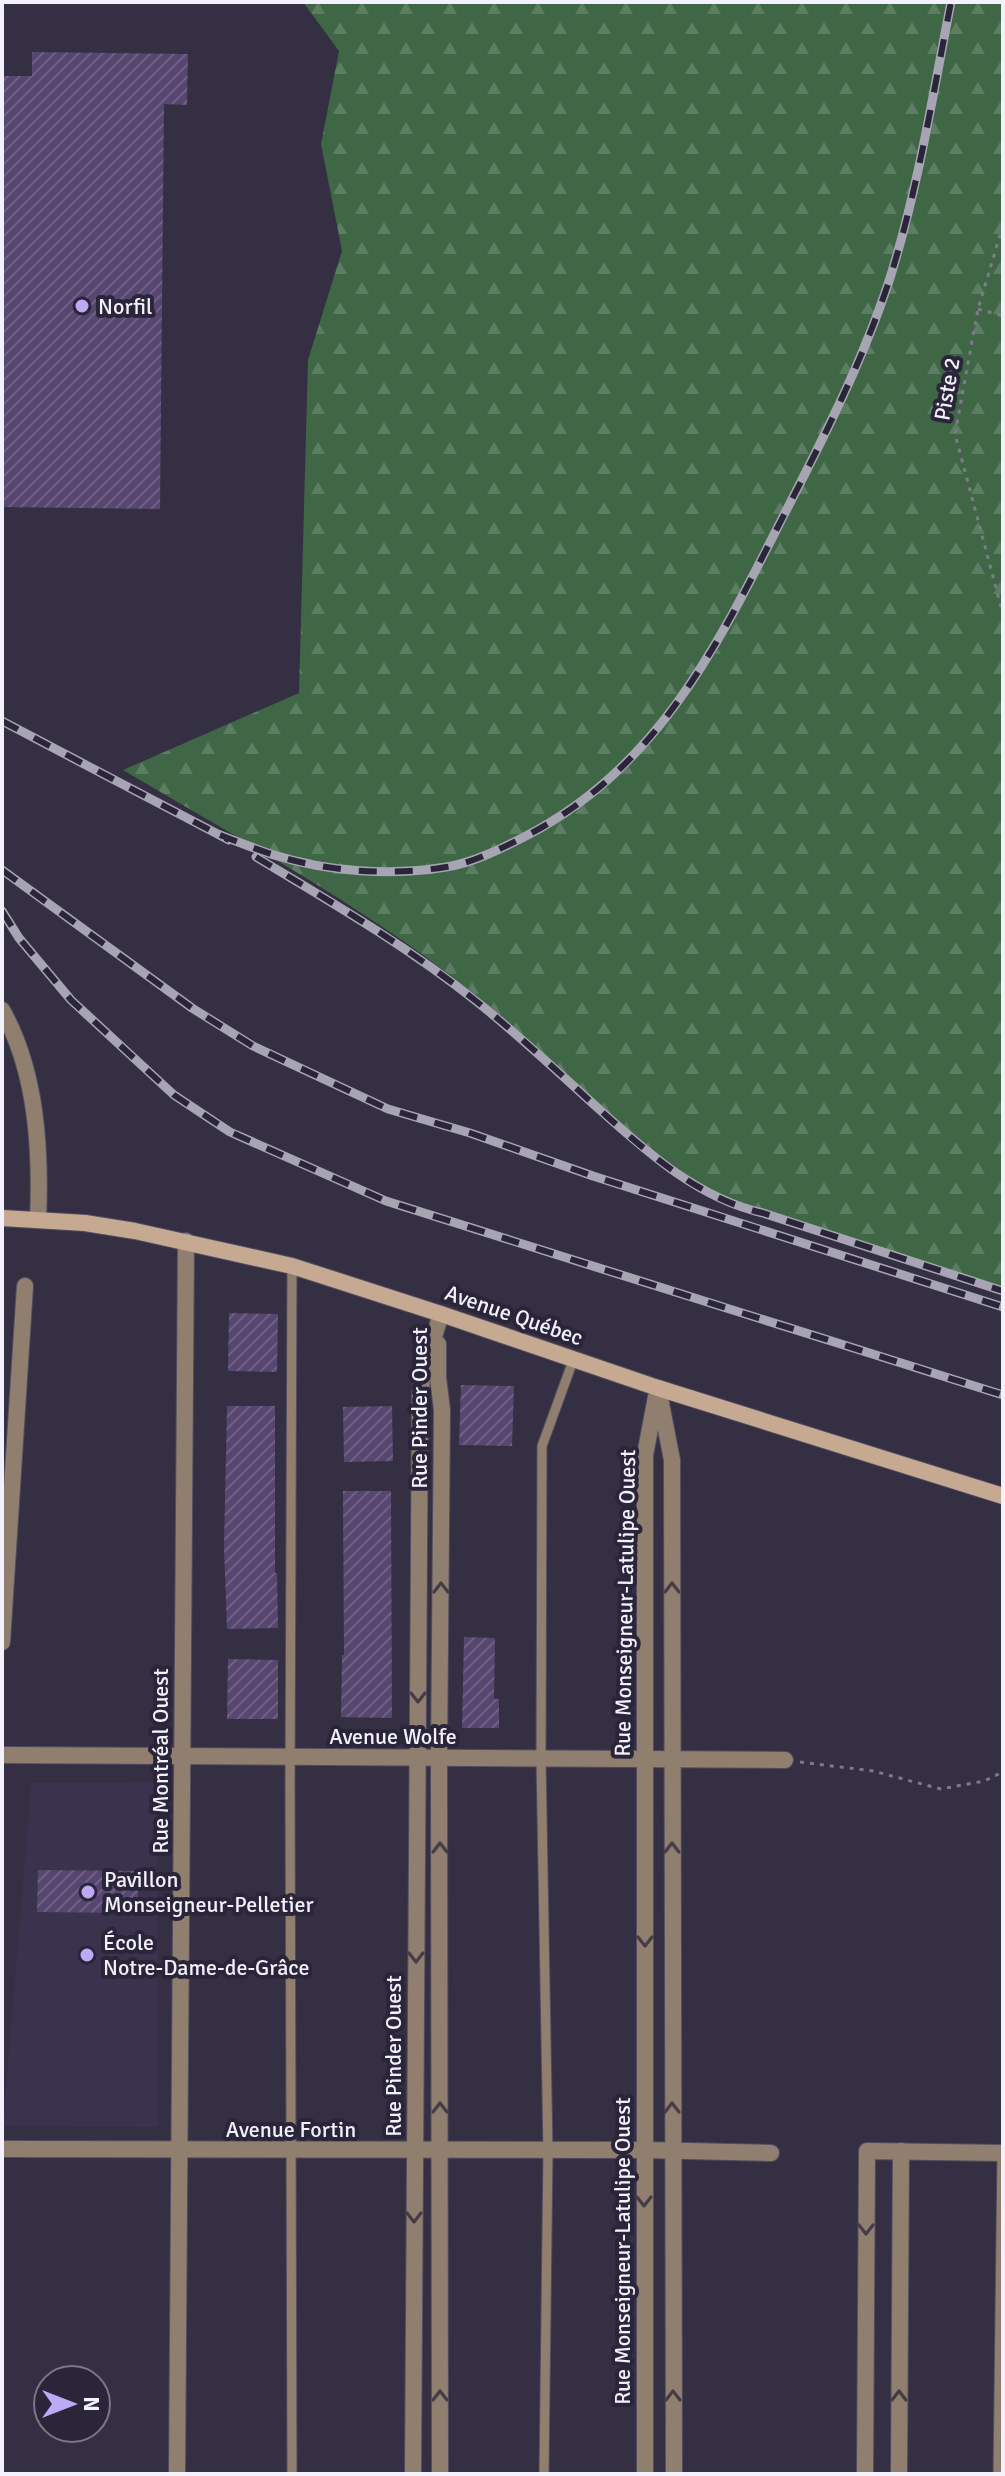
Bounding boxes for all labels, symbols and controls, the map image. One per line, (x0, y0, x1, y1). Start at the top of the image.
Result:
place label: Norfil (98, 293, 152, 320)
marker: Norfil (73, 297, 91, 315)
street label: Piste 2 (928, 355, 966, 423)
street label: Avenue Québec (442, 1279, 586, 1351)
street label: Rue Pinder Ouest (406, 1327, 433, 1489)
street label: Rue Monseigneur-Latulipe Ouest (609, 1449, 641, 1757)
one-way arrow (432, 1581, 450, 1594)
one-way arrow (663, 1581, 681, 1594)
street label: Rue Montréal Ouest (147, 1668, 174, 1854)
one-way arrow (409, 1691, 426, 1704)
street label: Avenue Wolfe (329, 1723, 457, 1750)
one-way arrow (431, 1841, 448, 1854)
one-way arrow (663, 1841, 681, 1854)
place label: Pavillon Monseigneur-Pelletier (104, 1866, 314, 1918)
marker: Pavillon Monseigneur-Pelletier (79, 1883, 97, 1901)
place label: École Notre-Dame-de-Grâce (103, 1929, 310, 1981)
one-way arrow (636, 1935, 654, 1948)
marker: École Notre-Dame-de-Grâce (78, 1946, 96, 1964)
one-way arrow (407, 1951, 425, 1964)
street label: Rue Pinder Ouest (380, 1975, 407, 2137)
street label: Rue Monseigneur-Latulipe Ouest (609, 2097, 636, 2405)
one-way arrow (431, 2101, 449, 2114)
one-way arrow (663, 2101, 681, 2114)
street label: Avenue Fortin (226, 2116, 356, 2143)
one-way arrow (635, 2195, 653, 2208)
one-way arrow (405, 2211, 423, 2224)
one-way arrow (857, 2223, 875, 2236)
north arrow (32, 2364, 112, 2444)
one-way arrow (431, 2389, 449, 2402)
one-way arrow (665, 2389, 682, 2402)
one-way arrow (890, 2389, 908, 2402)
text: N (78, 2396, 105, 2412)

